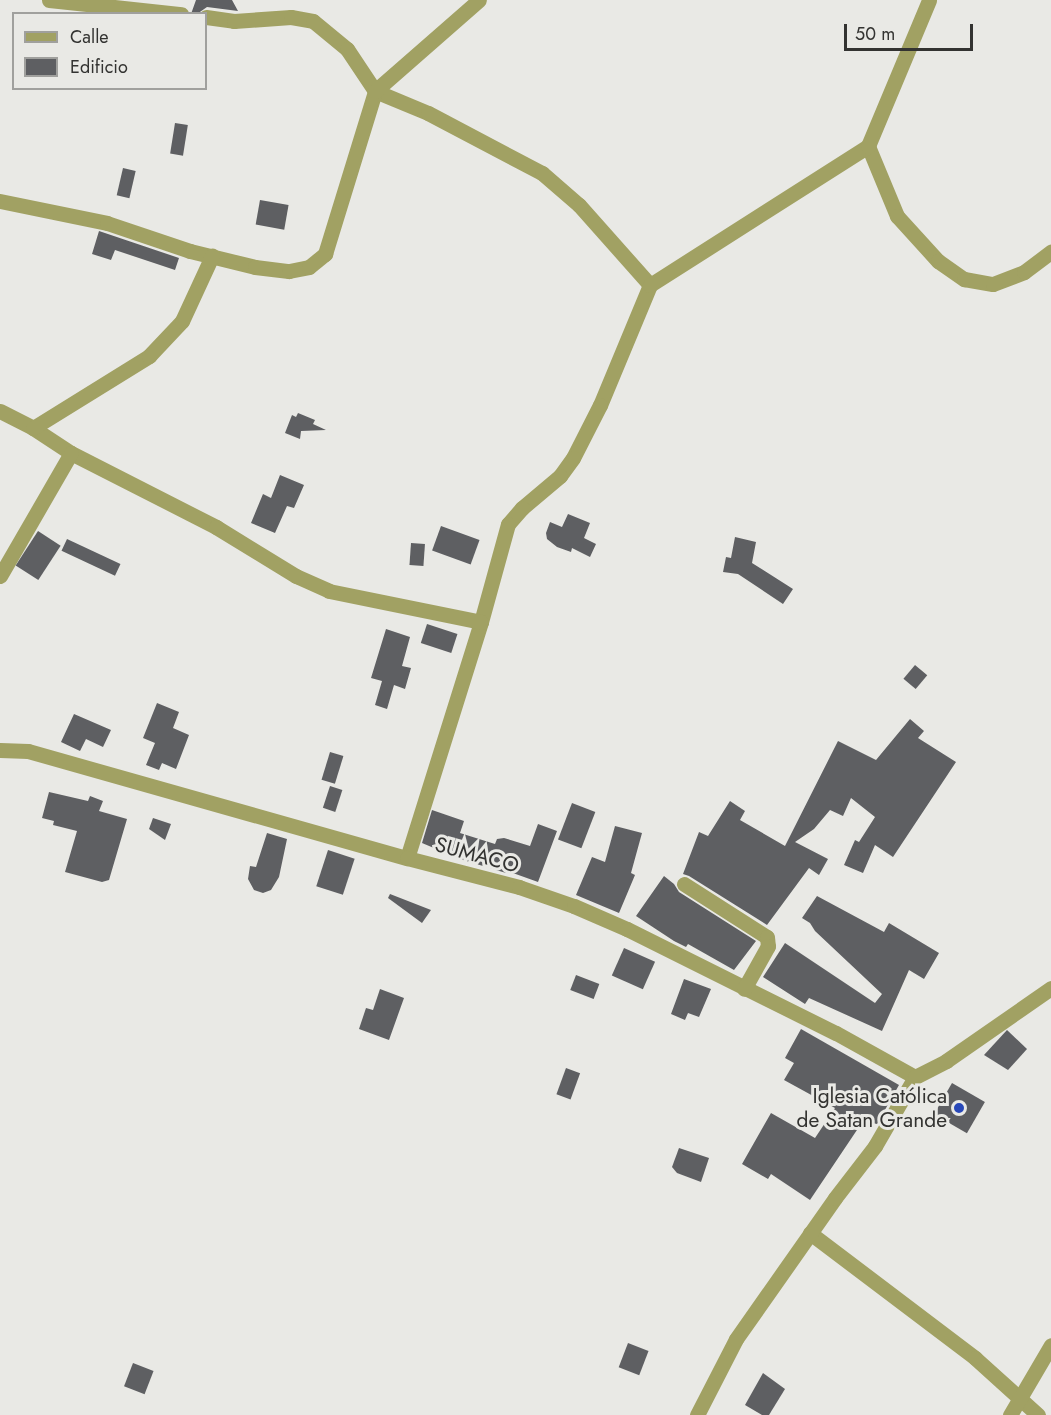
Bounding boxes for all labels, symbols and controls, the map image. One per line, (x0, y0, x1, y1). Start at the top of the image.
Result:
legend (12, 12, 207, 90)
scale bar (847, 12, 976, 50)
text: 50 m (855, 21, 895, 47)
text: Calle (70, 24, 109, 50)
text: Edificio (70, 54, 128, 80)
street label: SUMACO (432, 832, 522, 878)
place label: Iglesia Católica de Satan Grande (796, 1083, 947, 1133)
marker: Iglesia Católica de Satan Grande (952, 1101, 966, 1115)

